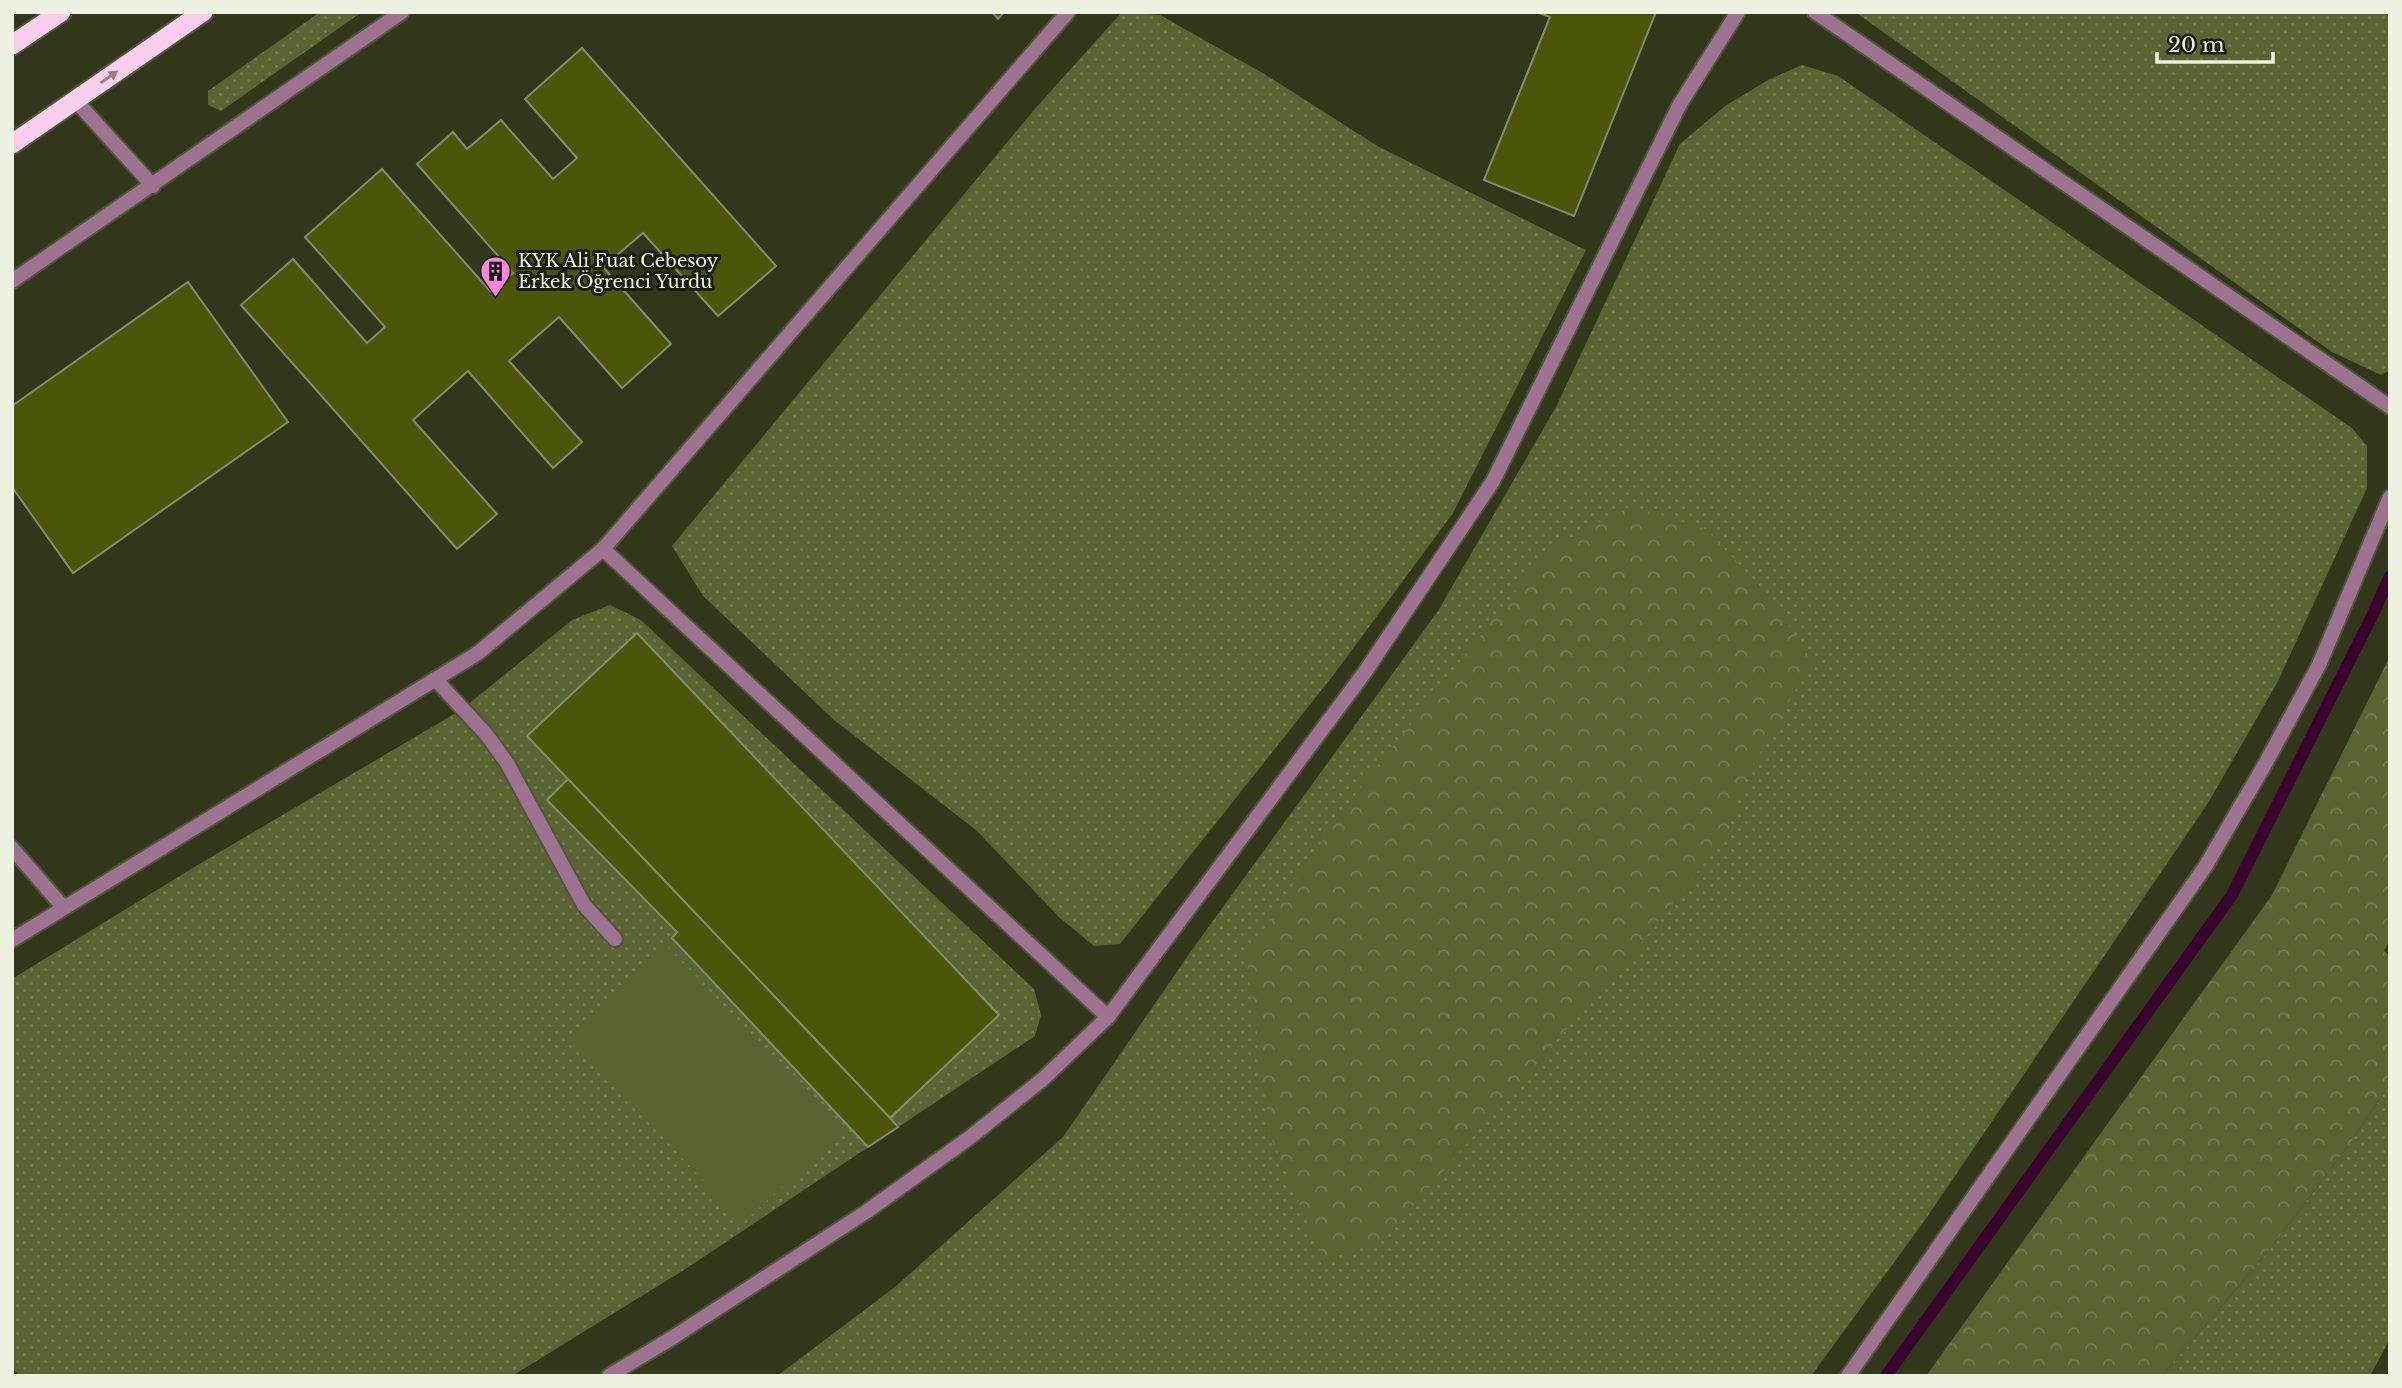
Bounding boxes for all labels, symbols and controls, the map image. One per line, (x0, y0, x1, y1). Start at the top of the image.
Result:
scale bar (2157, 21, 2272, 65)
text: 20 m (2168, 32, 2225, 58)
one-way arrow (100, 70, 118, 84)
place label: KYK Ali Fuat Cebesoy Erkek Öğrenci Yurdu (518, 250, 719, 293)
building icon: KYK Ali Fuat Cebesoy Erkek Öğrenci Yurdu (478, 254, 512, 298)

